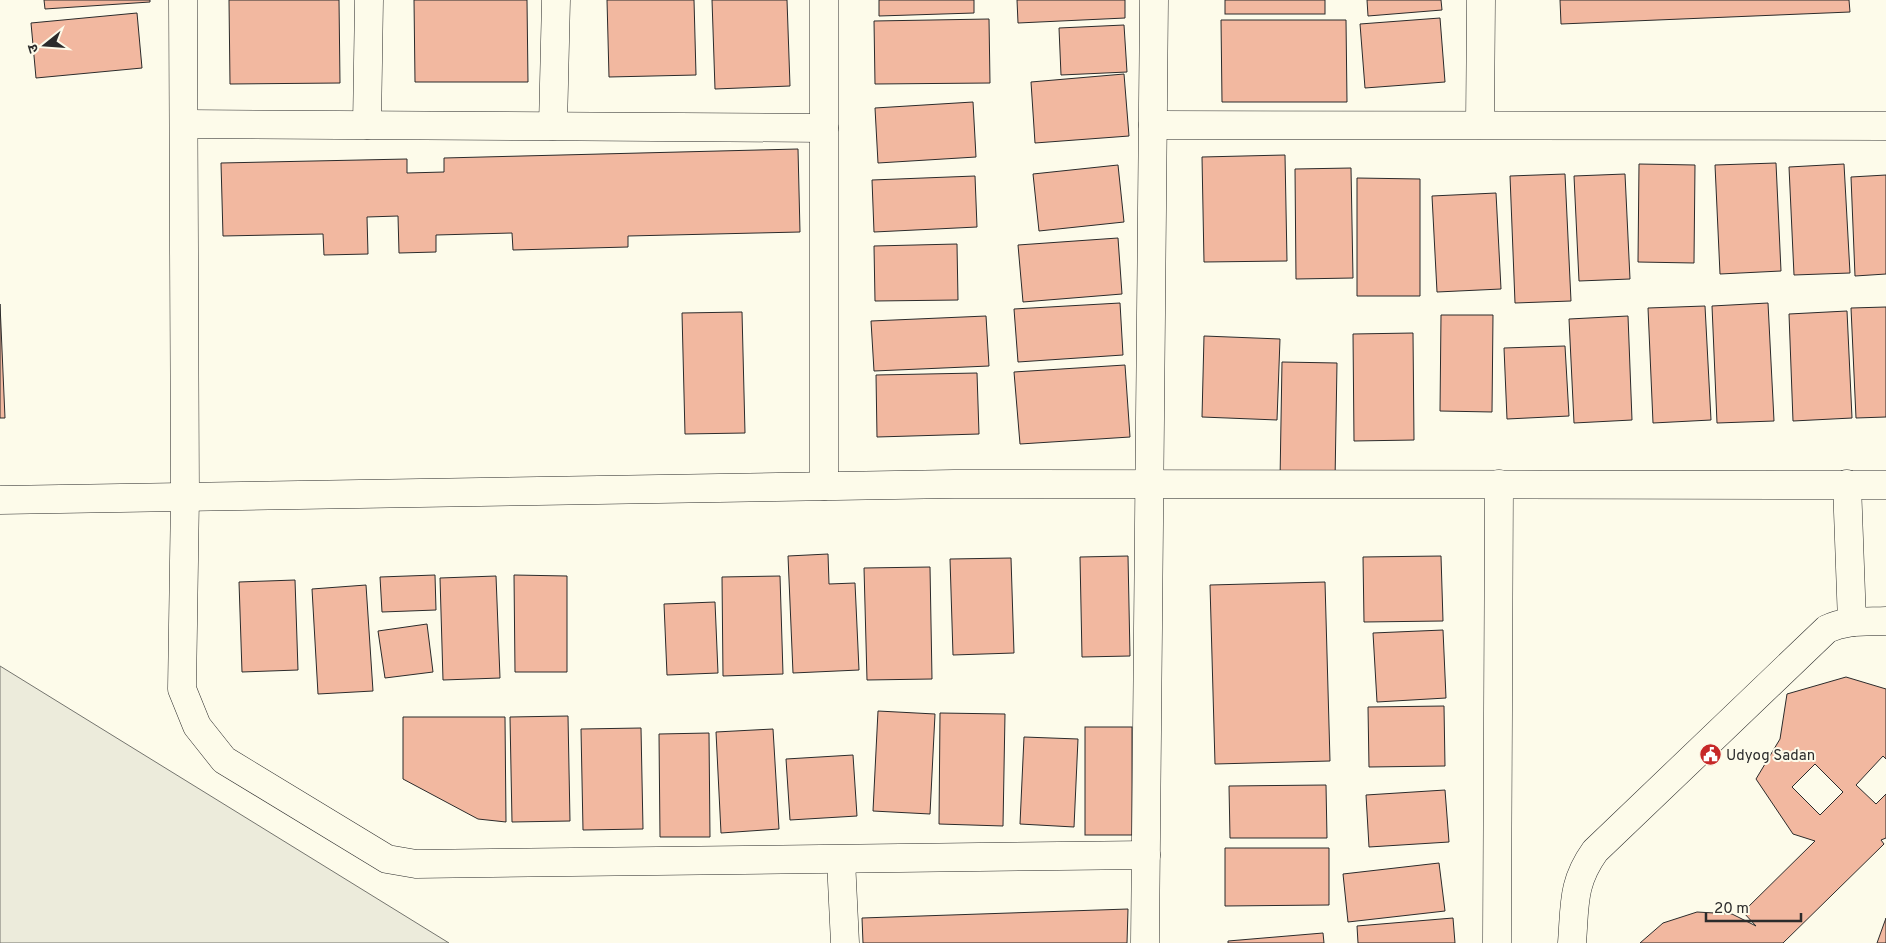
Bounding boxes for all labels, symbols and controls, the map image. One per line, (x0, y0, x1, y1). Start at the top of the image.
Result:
north arrow (20, 20, 70, 70)
text: उ (24, 41, 43, 55)
public building icon: Udyog Sadan (1698, 743, 1722, 767)
place label: Udyog Sadan (1726, 747, 1815, 766)
scale bar (1706, 890, 1801, 922)
text: 20 m (1714, 900, 1749, 919)

